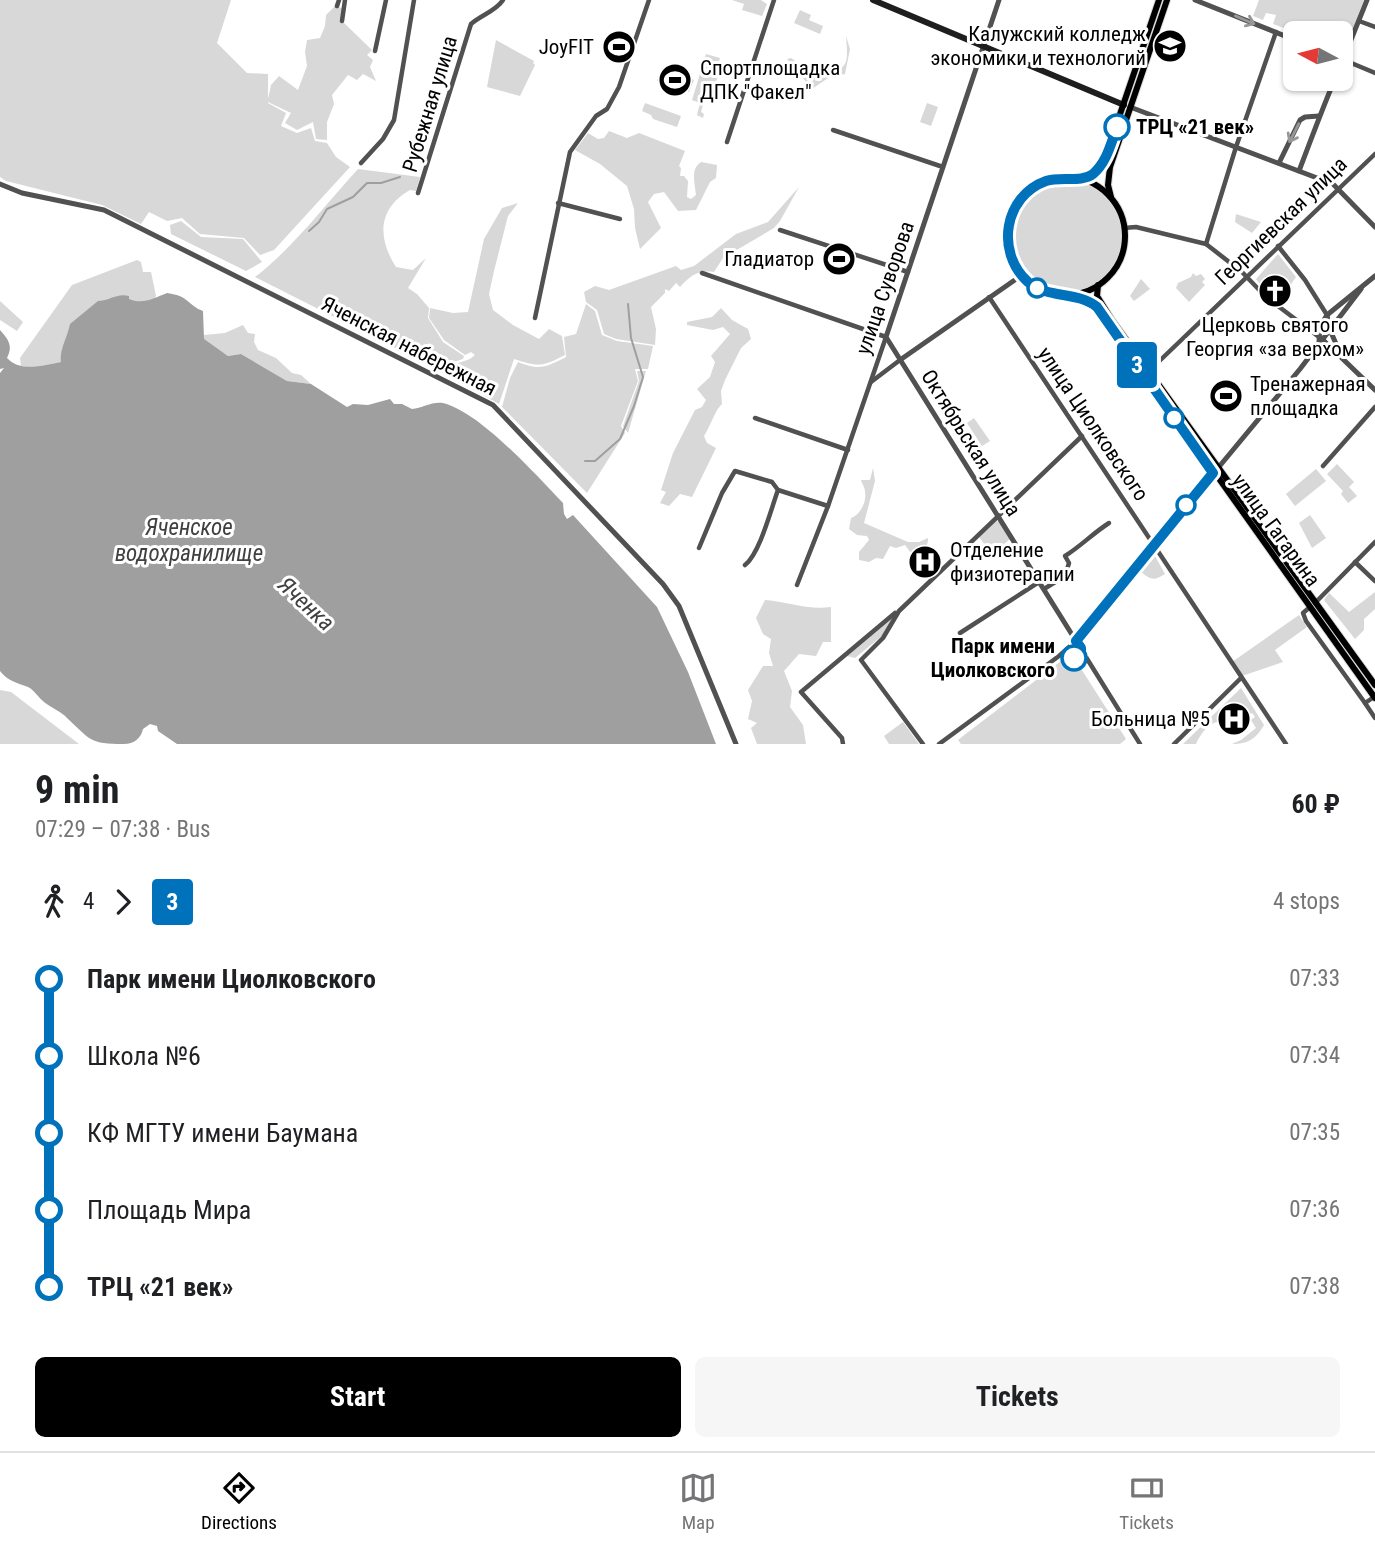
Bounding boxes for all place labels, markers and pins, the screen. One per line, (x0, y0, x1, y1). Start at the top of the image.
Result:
place label: Калужский колледж экономики и технологий (930, 22, 1146, 70)
school or university icon: Калужский колледж экономики и технологий (1151, 27, 1189, 65)
sports icon: JoyFIT (600, 28, 638, 66)
place label: JoyFIT (539, 35, 594, 59)
place label: Спортплощадка ДПК "Факел" (700, 56, 840, 104)
sports icon: Спортплощадка ДПК "Факел" (656, 61, 694, 99)
marker: ТРЦ «21 век» (1104, 114, 1130, 140)
place label: ТРЦ «21 век» (1136, 115, 1254, 139)
sports icon: Гладиатор (820, 240, 858, 278)
place label: Гладиатор (724, 247, 814, 271)
church icon: Церковь святого Георгия «за верхом» (1256, 272, 1294, 310)
unlabelled marker (1027, 278, 1047, 298)
place label: Церковь святого Георгия «за верхом» (1186, 313, 1364, 361)
place label: Тренажерная площадка (1250, 372, 1366, 420)
sports icon: Тренажерная площадка (1207, 377, 1245, 415)
unlabelled marker (1164, 408, 1184, 428)
unlabelled marker (1176, 495, 1196, 515)
place label: Отделение физиотерапии (950, 538, 1075, 586)
hospital icon: Отделение физиотерапии (906, 543, 944, 581)
place label: Парк имени Циолковского (931, 634, 1055, 682)
marker: Парк имени Циолковского (1061, 645, 1087, 671)
hospital icon: Больница №5 (1215, 700, 1253, 738)
place label: Больница №5 (1091, 707, 1210, 731)

